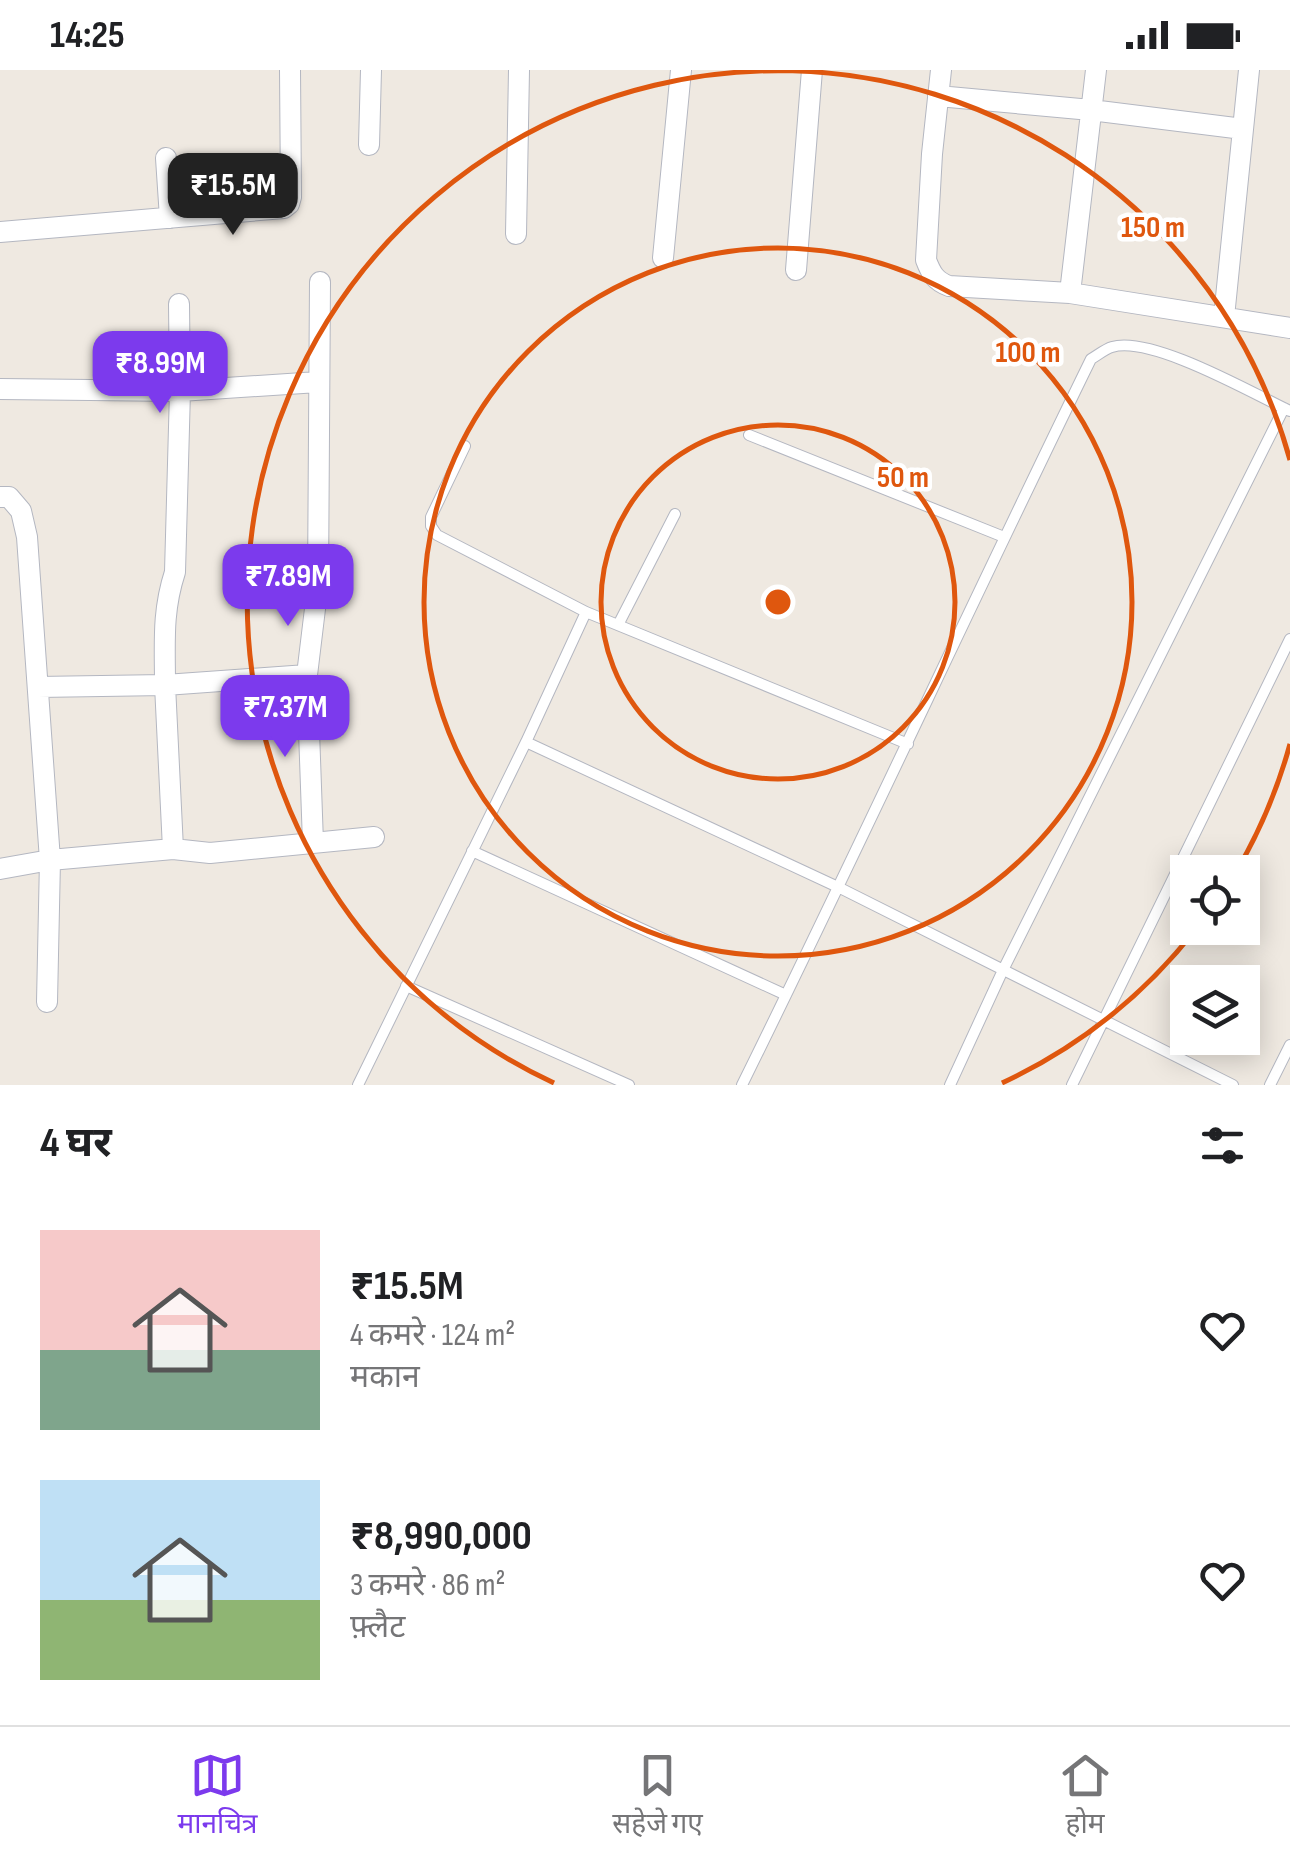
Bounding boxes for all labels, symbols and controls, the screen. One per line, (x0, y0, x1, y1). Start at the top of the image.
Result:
text: 14:25 (50, 13, 125, 58)
pin: ₹15.5M (152, 153, 314, 238)
text: ₹15.5M (190, 166, 276, 205)
text: 150 m (1121, 210, 1185, 246)
pin: ₹8.99M (79, 331, 241, 416)
text: 100 m (996, 335, 1060, 371)
text: ₹8.99M (115, 344, 205, 383)
text: 50 m (877, 460, 929, 496)
pin: ₹7.89M (207, 544, 369, 629)
text: ₹7.89M (245, 557, 331, 596)
centre of rings (760, 584, 796, 620)
pin: ₹7.37M (204, 675, 366, 760)
text: ₹7.37M (242, 688, 328, 727)
map controls (1170, 855, 1260, 1055)
button: locate (1170, 855, 1260, 945)
button: layers (1170, 965, 1260, 1055)
text: 4 घर (40, 1118, 112, 1169)
icon: filters (1195, 1118, 1250, 1173)
text: ₹15.5M (350, 1261, 464, 1312)
icon: home (120, 1270, 240, 1390)
icon: heart (1195, 1303, 1250, 1358)
text: 4 कमरे · 124 m² (350, 1316, 515, 1355)
text: मकान (350, 1358, 420, 1397)
text: ₹8,990,000 (350, 1511, 532, 1562)
icon: home (120, 1520, 240, 1640)
icon: heart (1195, 1553, 1250, 1608)
text: 3 कमरे · 86 m² (350, 1566, 505, 1605)
text: फ़्लैट (350, 1608, 405, 1647)
tab: मानचित्र (177, 1748, 257, 1844)
tab: सहेजे गए (612, 1748, 703, 1844)
tab: होम (1058, 1748, 1113, 1844)

